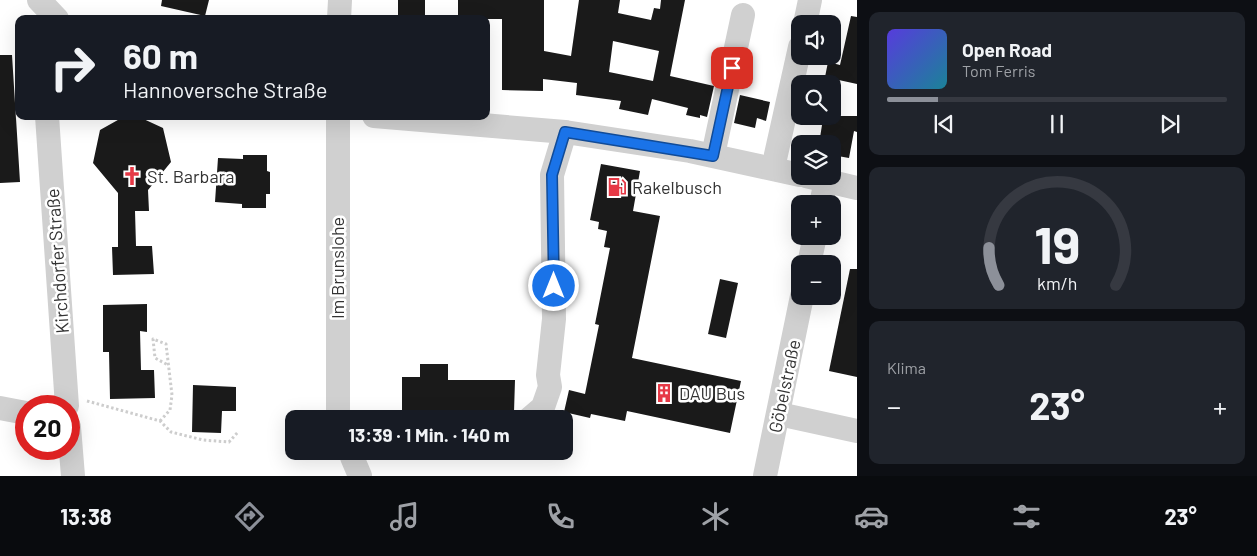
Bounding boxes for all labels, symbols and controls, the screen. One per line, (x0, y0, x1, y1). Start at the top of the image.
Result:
map controls (791, 15, 841, 305)
button: sound (791, 15, 841, 65)
text: 60 m (123, 34, 198, 76)
icon: right (40, 35, 105, 100)
text: Open Road (962, 38, 1052, 61)
pin (711, 47, 753, 89)
icon: arrive (718, 54, 746, 82)
text: Tom Ferris (962, 61, 1036, 80)
button: search (791, 75, 841, 125)
text: Hannoversche Straße (123, 76, 327, 102)
icon: previous (930, 110, 958, 138)
icon: pause (1043, 110, 1071, 138)
icon: next (1156, 110, 1184, 138)
button: layers (791, 135, 841, 185)
church icon: St. Barbara (121, 165, 143, 187)
place label: St. Barbara (147, 165, 234, 187)
fuel station icon: Rakelbusch (606, 176, 628, 198)
place label: Rakelbusch (632, 176, 722, 198)
street label: Kirchdorfer Straße (41, 188, 73, 334)
button: + (791, 195, 841, 245)
text: 19 (1034, 212, 1080, 274)
street label: Im Brunslohe (326, 217, 348, 319)
button: − (791, 255, 841, 305)
position arrow (527, 259, 579, 311)
text: km/h (1037, 272, 1077, 294)
street label: Göbelstraße (763, 337, 805, 435)
text: Klima (887, 358, 926, 377)
building icon: DAU Bus (653, 382, 675, 404)
place label: DAU Bus (679, 382, 745, 404)
text: 23° (1029, 382, 1085, 428)
text: − (887, 389, 901, 423)
text: + (1213, 389, 1227, 423)
speed limit sign: 20 (15, 395, 80, 460)
text: 13:39 · 1 Min. · 140 m (348, 423, 510, 446)
icon: directions (232, 499, 267, 534)
icon: music (387, 499, 422, 534)
icon: phone (543, 499, 578, 534)
icon: climate (698, 499, 733, 534)
icon: car (854, 499, 889, 534)
icon: filters (1009, 499, 1044, 534)
text: 13:38 (60, 503, 112, 529)
text: 23° (1165, 503, 1197, 529)

